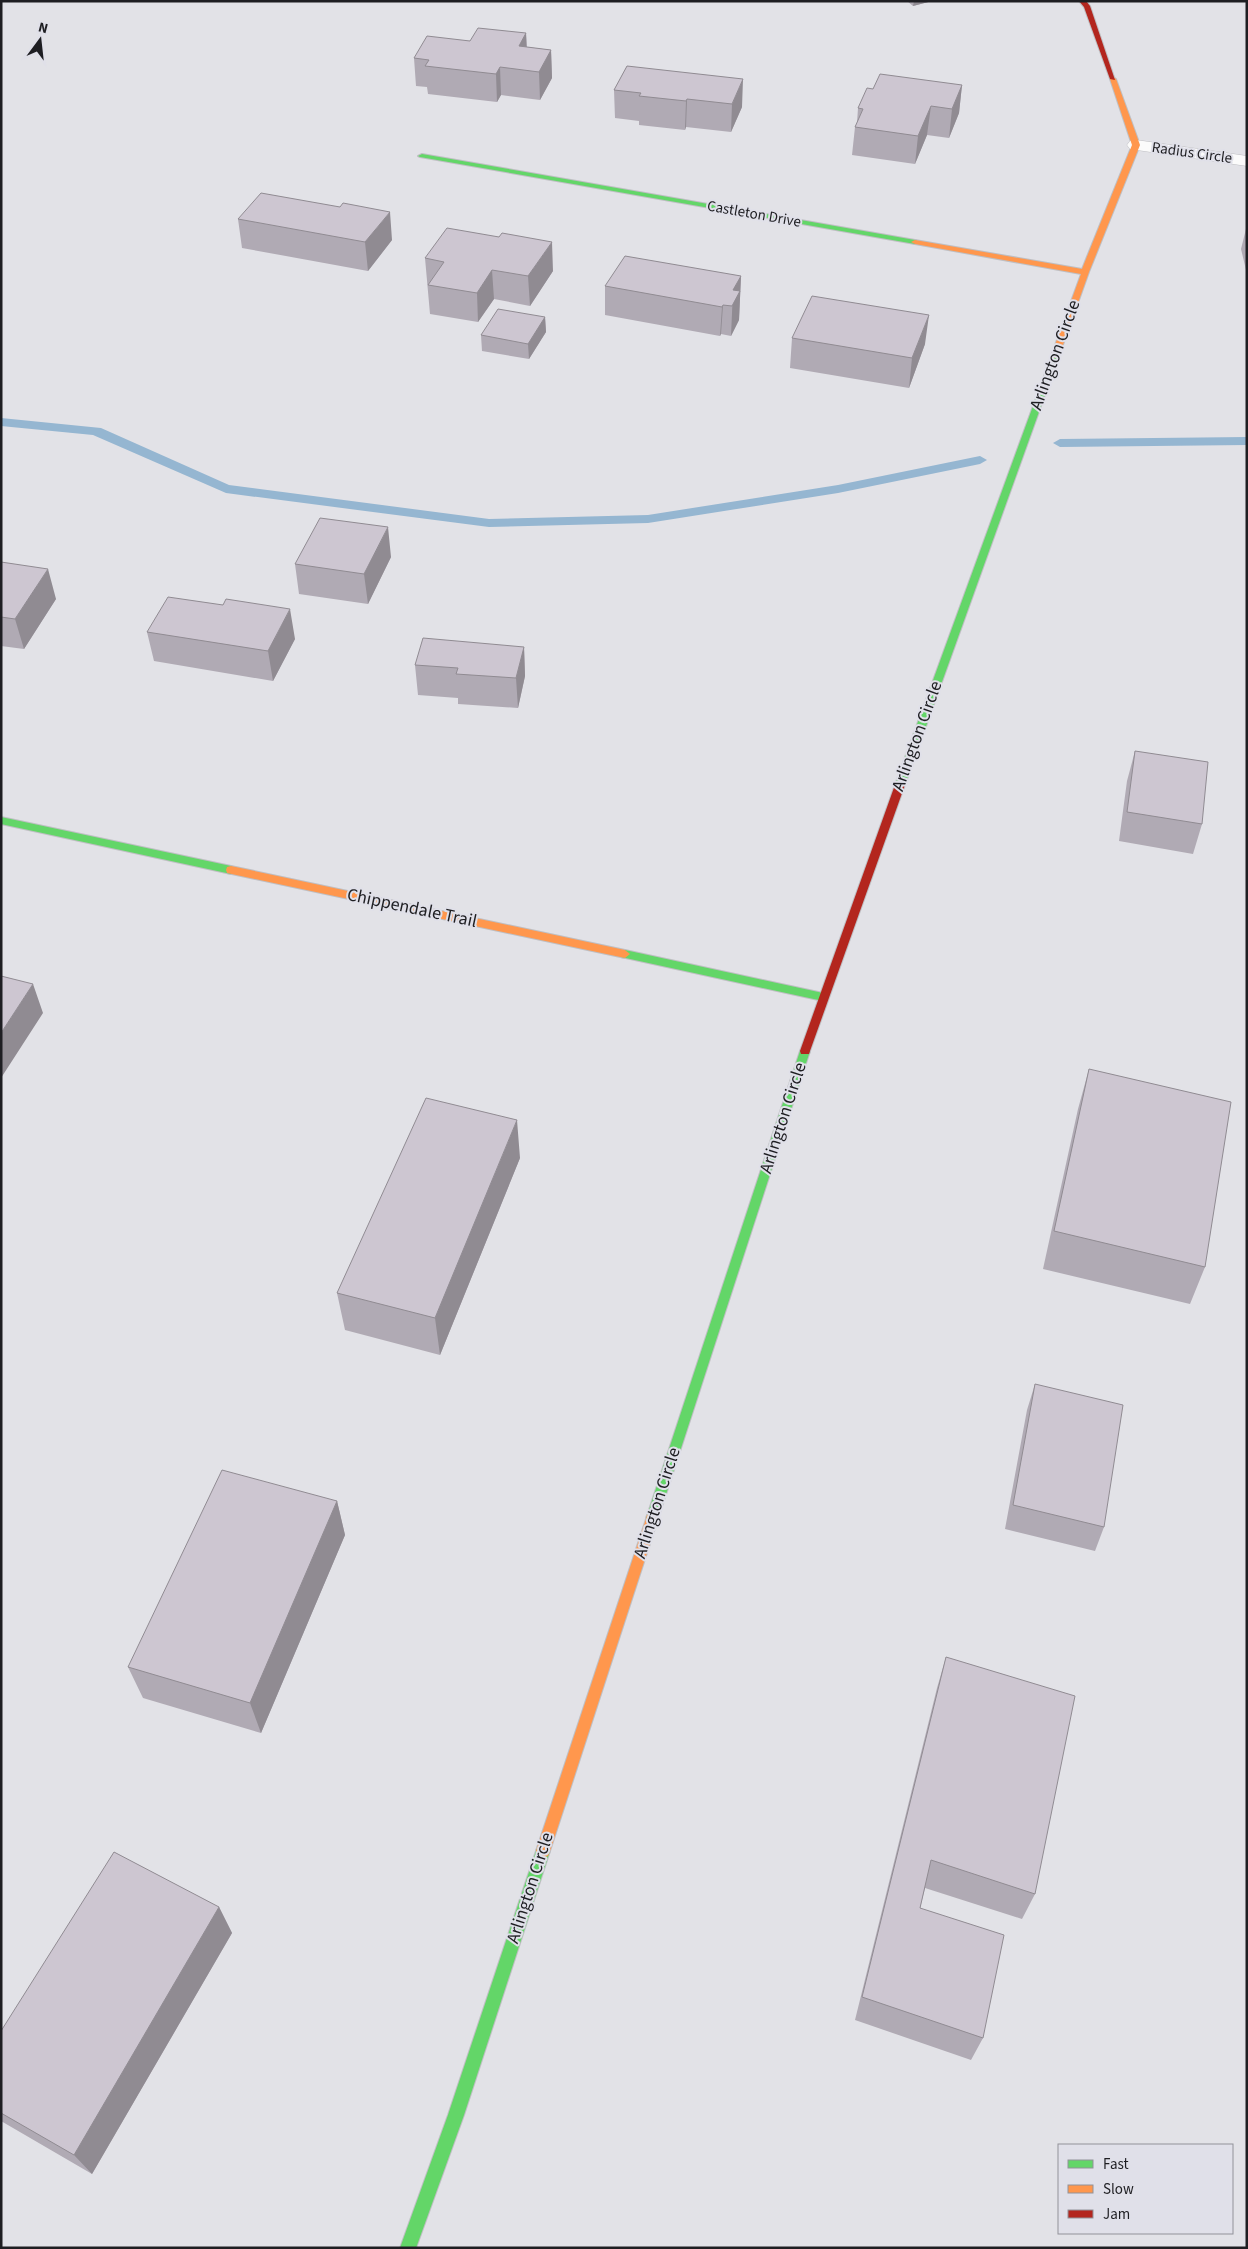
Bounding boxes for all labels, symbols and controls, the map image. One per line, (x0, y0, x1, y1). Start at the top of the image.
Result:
north arrow (15, 15, 65, 65)
text: N (36, 18, 50, 39)
street label: Radius Circle (1150, 137, 1234, 169)
street label: Castleton Drive (705, 195, 803, 233)
street label: Arlington Circle (1024, 296, 1087, 414)
street label: Arlington Circle (886, 677, 949, 795)
street label: Chippendale Trail (345, 882, 479, 934)
street label: Arlington Circle (753, 1059, 813, 1177)
street label: Arlington Circle (627, 1444, 687, 1562)
street label: Arlington Circle (500, 1829, 560, 1947)
legend (1058, 2144, 1233, 2234)
text: Fast (1103, 2154, 1129, 2175)
text: Slow (1103, 2179, 1134, 2200)
text: Jam (1103, 2204, 1130, 2225)

